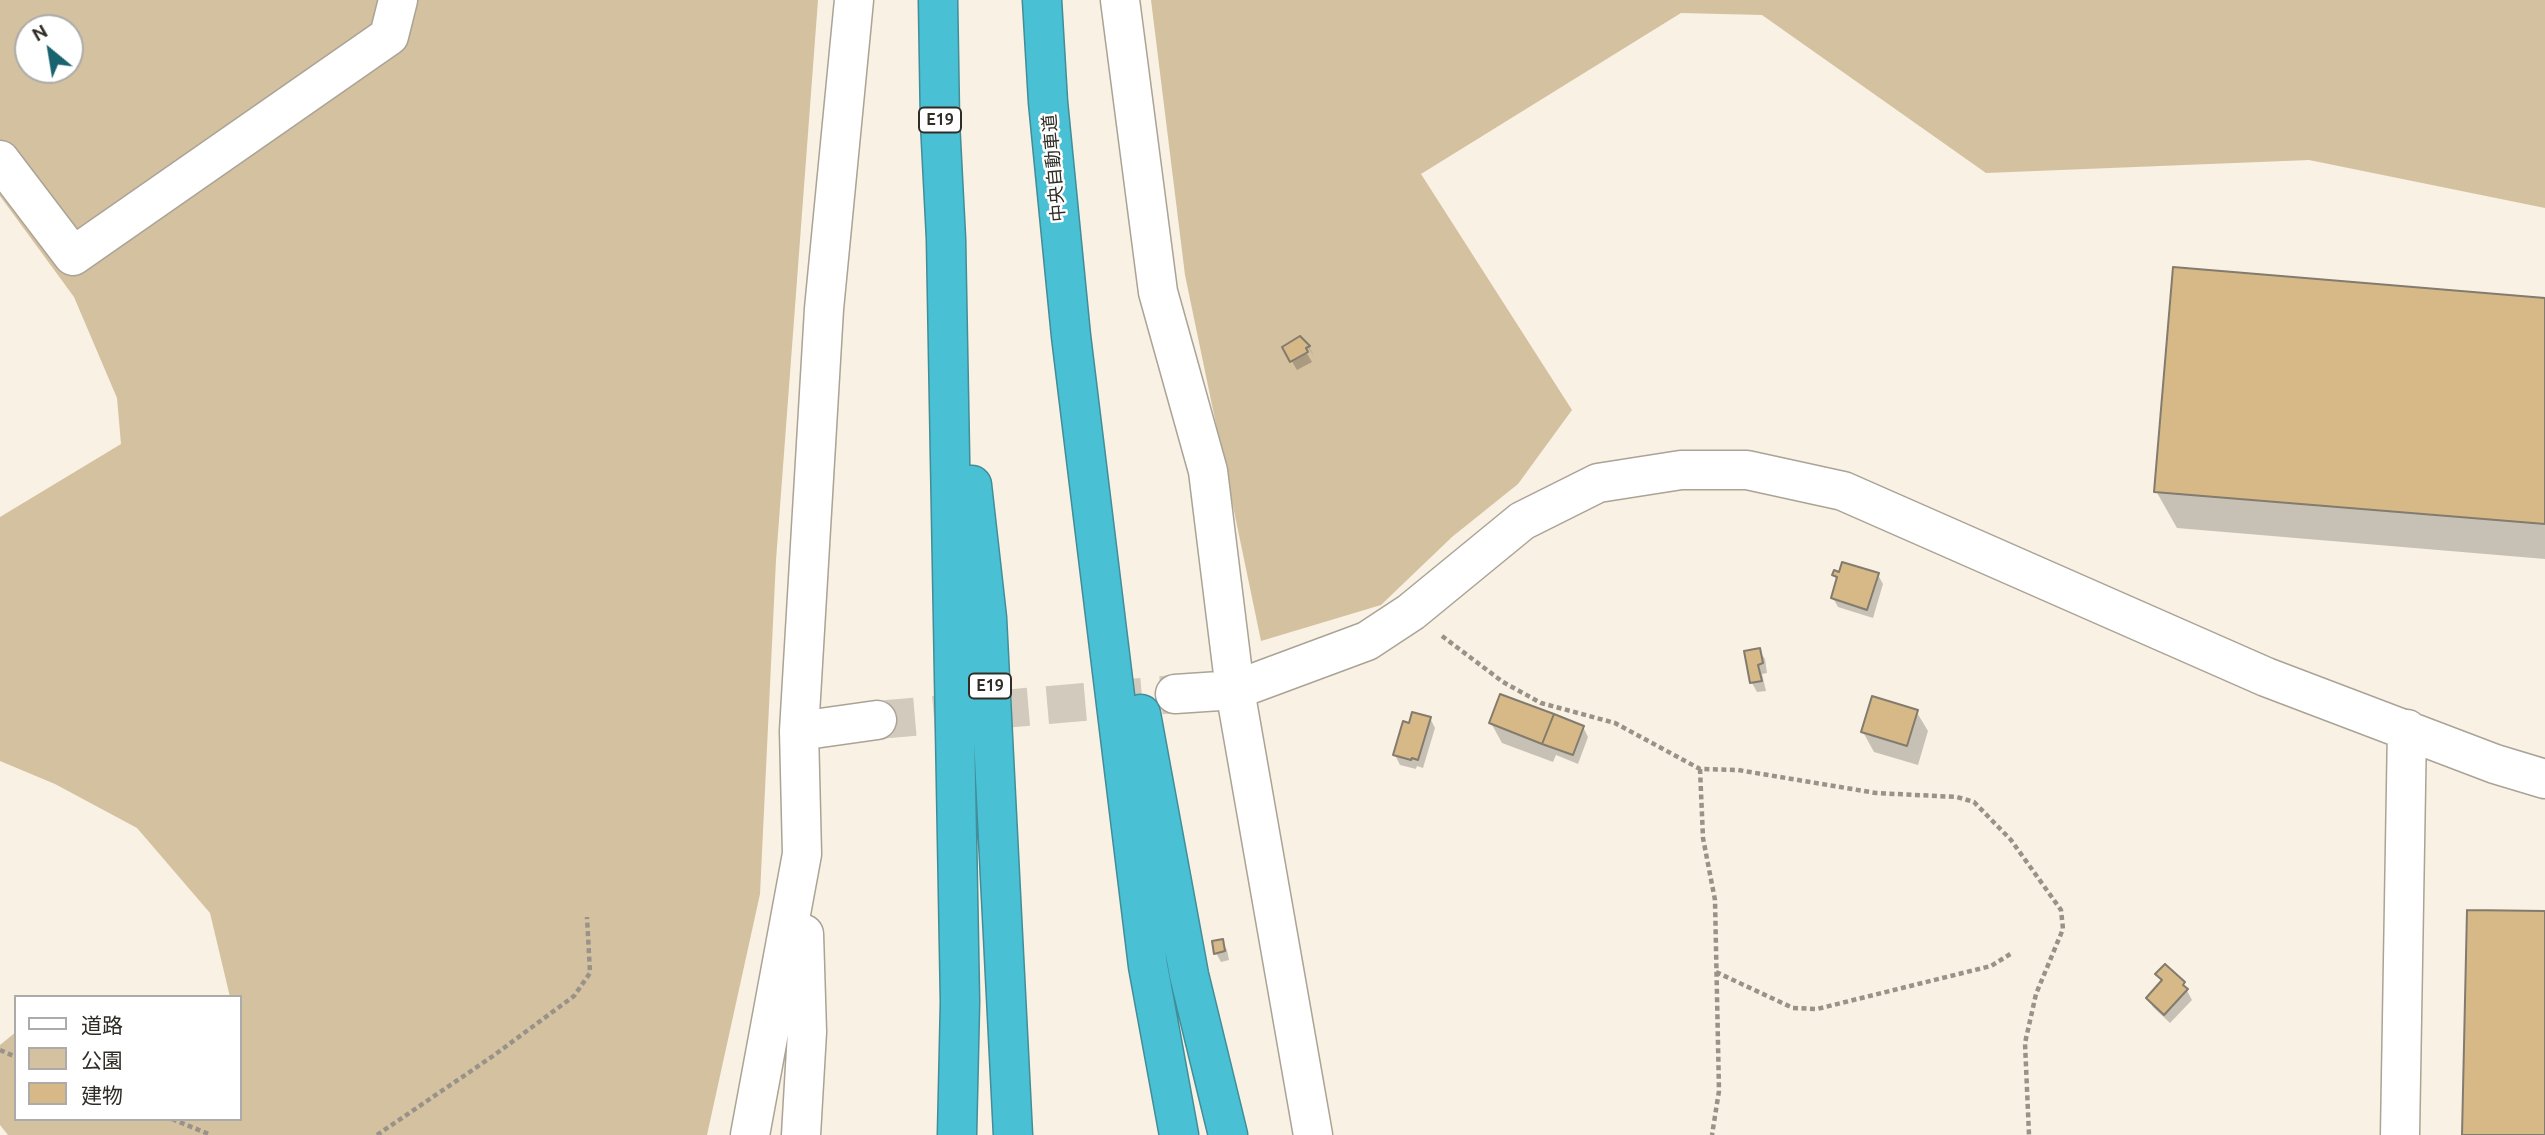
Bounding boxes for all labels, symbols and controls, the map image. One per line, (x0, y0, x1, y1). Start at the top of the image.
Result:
north arrow (14, 14, 84, 84)
text: N (28, 19, 51, 46)
road number: E19 (919, 108, 961, 132)
street label: 中央自動車道 (1039, 113, 1069, 223)
road number: E19 (969, 674, 1011, 698)
legend (14, 995, 242, 1121)
text: 道路 (81, 1013, 123, 1037)
text: 公園 (81, 1048, 123, 1072)
text: 建物 (81, 1083, 123, 1107)

